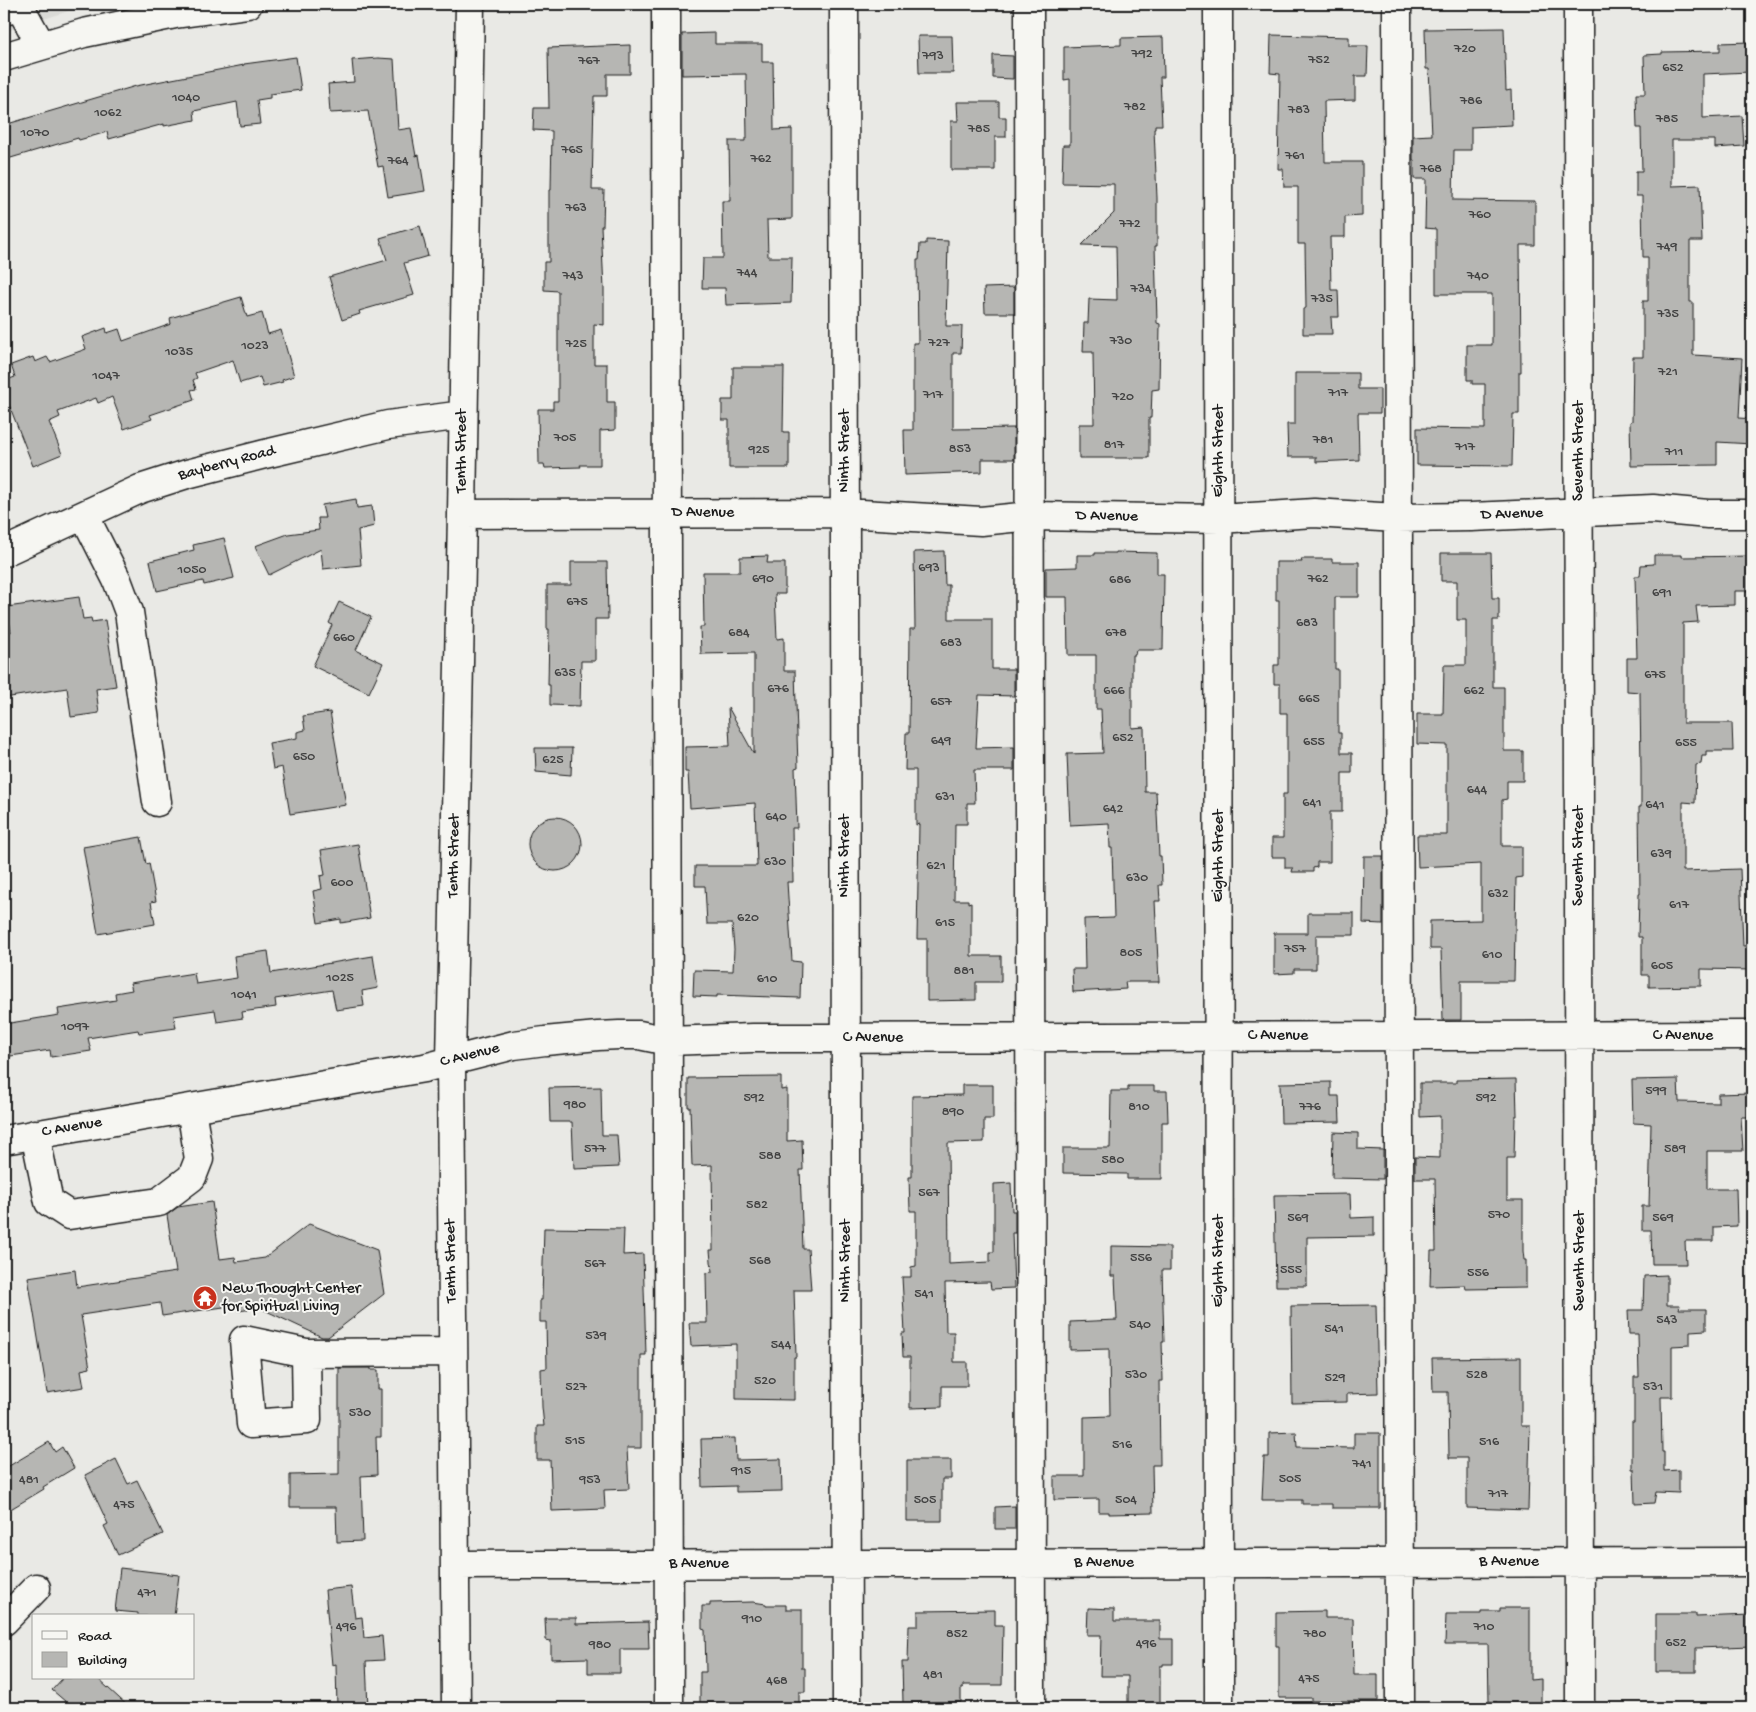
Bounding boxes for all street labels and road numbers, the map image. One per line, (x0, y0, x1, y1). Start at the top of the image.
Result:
street label: Seventh Street (1570, 399, 1589, 501)
street label: Eighth Street (1210, 403, 1229, 497)
street label: Tenth Street (453, 408, 472, 494)
street label: Ninth Street (836, 408, 855, 493)
street label: Bayberry Road (175, 442, 279, 486)
street label: D Avenue (671, 504, 735, 523)
street label: D Avenue (1480, 504, 1544, 526)
street label: D Avenue (1075, 507, 1139, 527)
street label: Seventh Street (1570, 804, 1589, 906)
street label: Eighth Street (1210, 808, 1229, 902)
street label: Tenth Street (445, 813, 465, 899)
street label: Ninth Street (836, 813, 855, 898)
street label: C Avenue (1248, 1027, 1309, 1046)
street label: C Avenue (1653, 1027, 1714, 1046)
street label: C Avenue (843, 1029, 904, 1048)
street label: C Avenue (438, 1039, 502, 1073)
street label: C Avenue (41, 1113, 104, 1143)
street label: Seventh Street (1571, 1209, 1590, 1311)
street label: Eighth Street (1210, 1213, 1229, 1307)
street label: Tenth Street (442, 1218, 462, 1304)
street label: Ninth Street (837, 1218, 856, 1303)
street label: B Avenue (1478, 1553, 1540, 1572)
street label: B Avenue (1073, 1554, 1135, 1573)
street label: B Avenue (668, 1555, 730, 1574)

